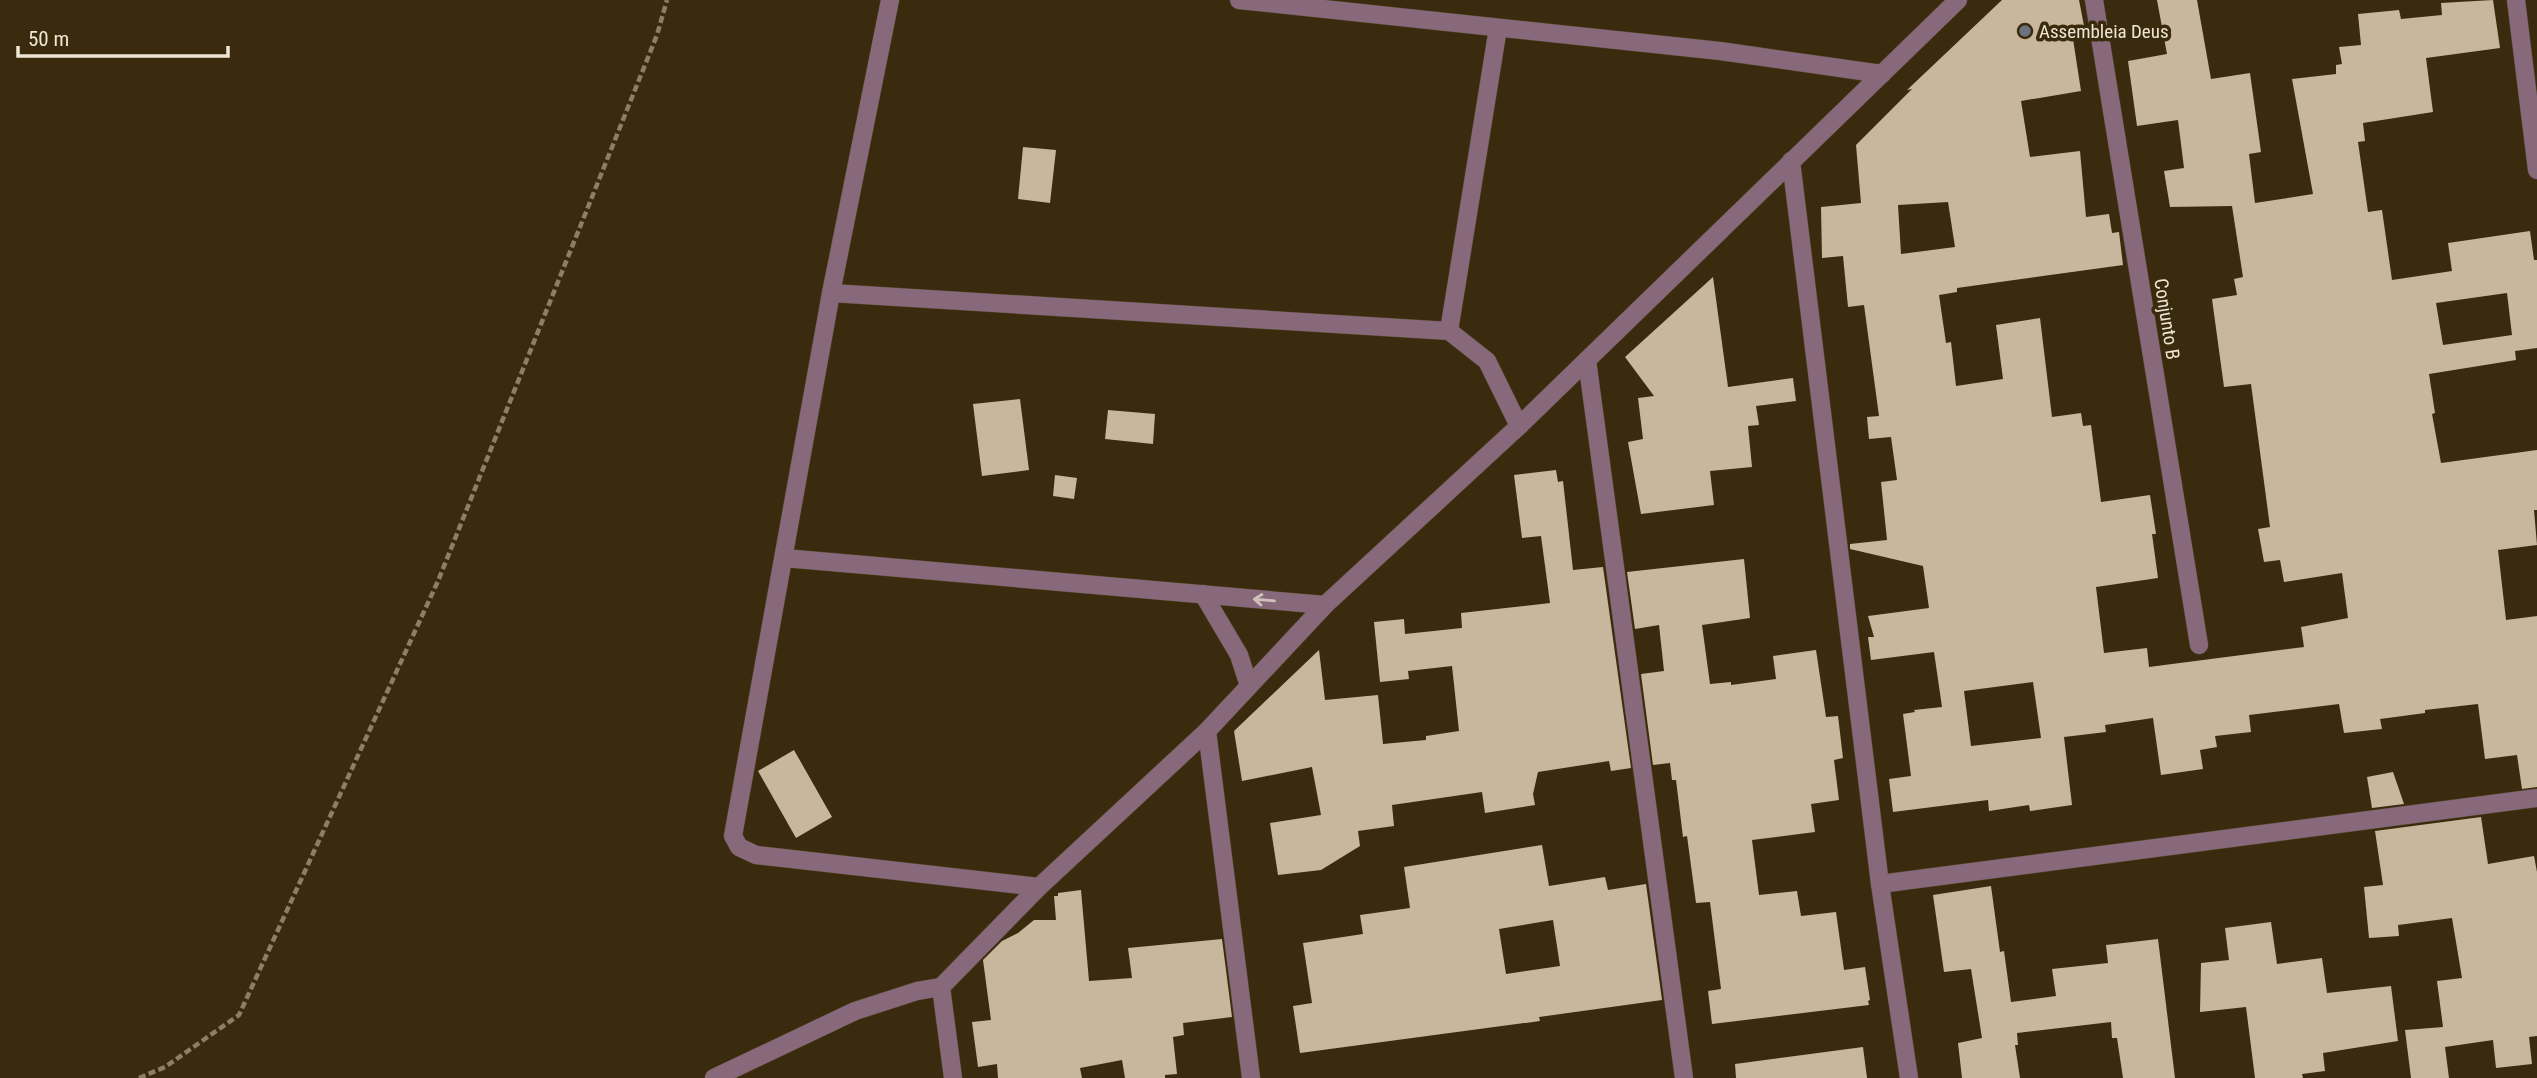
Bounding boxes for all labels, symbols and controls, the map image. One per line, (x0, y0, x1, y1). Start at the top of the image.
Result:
scale bar (18, 14, 228, 58)
place label: Assembleia Deus (2039, 20, 2169, 43)
marker: Assembleia Deus (2017, 23, 2033, 39)
text: 50 m (28, 27, 69, 51)
street label: Conjunto B (2149, 277, 2185, 361)
one-way arrow (1253, 593, 1276, 606)

